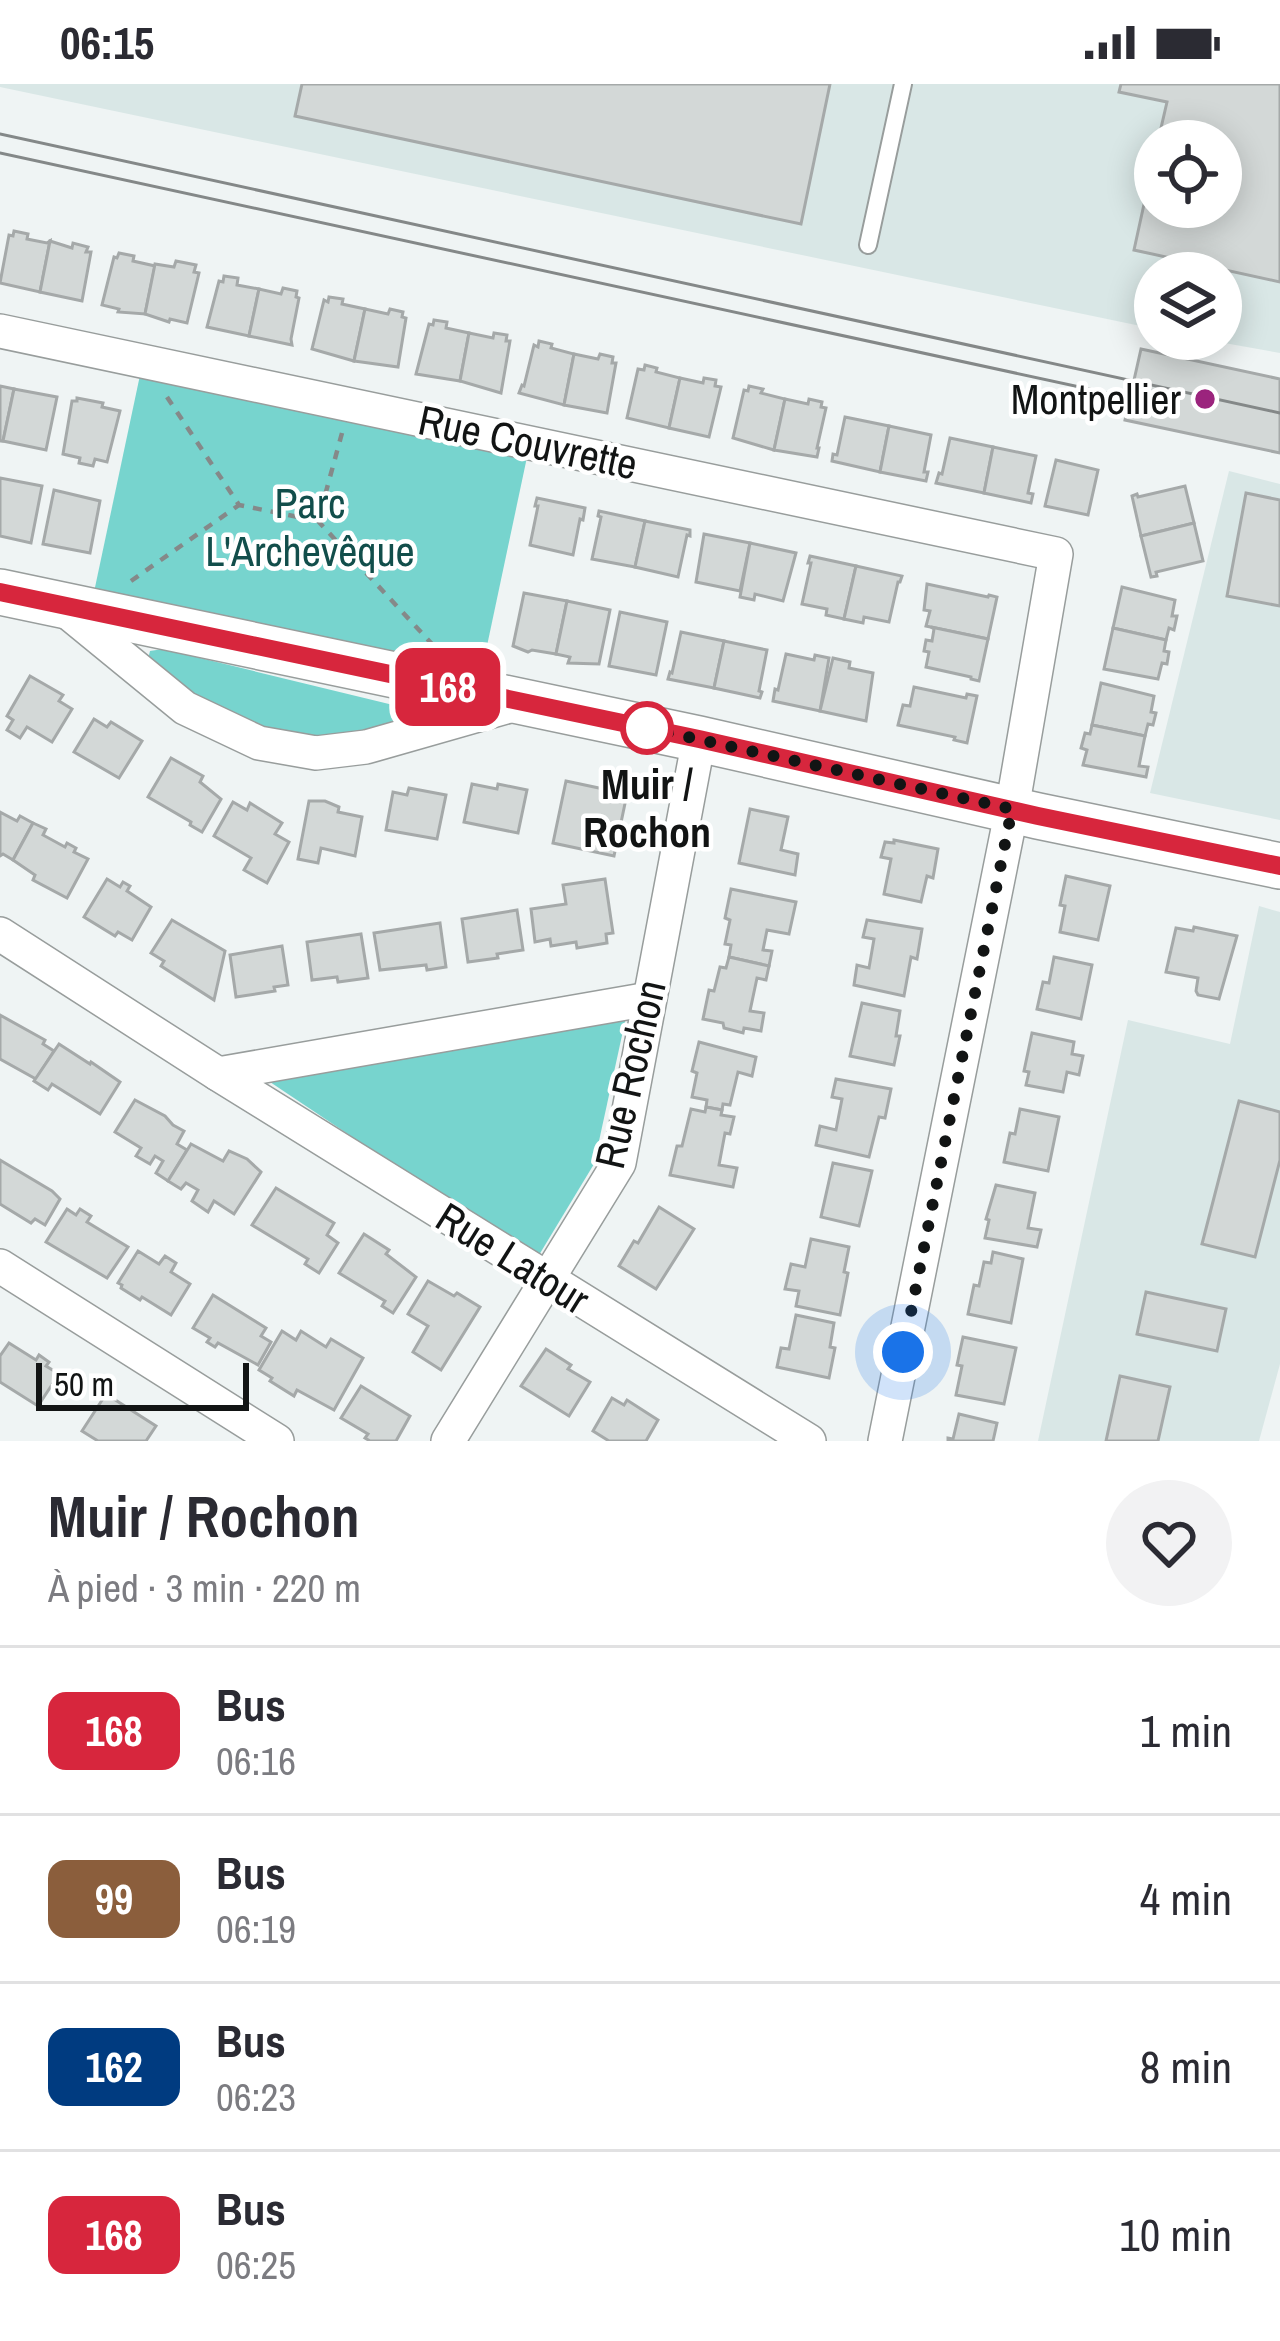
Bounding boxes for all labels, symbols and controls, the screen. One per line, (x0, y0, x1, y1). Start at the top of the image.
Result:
text: 06:15 (60, 12, 154, 73)
map controls (1134, 120, 1242, 360)
button: locate (1134, 120, 1242, 228)
button: layers (1134, 252, 1242, 360)
place label: Montpellier (1011, 371, 1182, 427)
marker: Montpellier (1192, 386, 1218, 412)
street label: Rue Couvrette (414, 392, 642, 492)
park label: Parc L'Archevêque (205, 475, 415, 579)
line badge: 168 (379, 648, 517, 726)
text: 168 (419, 659, 477, 715)
marker: Muir / Rochon (622, 703, 672, 753)
place label: Muir / Rochon (583, 756, 711, 860)
street label: Rue Rochon (581, 974, 679, 1174)
street label: Rue Latour (426, 1189, 601, 1327)
your location (873, 1322, 933, 1382)
scale bar (36, 1357, 249, 1410)
text: 50 m (54, 1362, 114, 1406)
text: Muir / Rochon (48, 1478, 360, 1555)
button: heart (1106, 1480, 1232, 1606)
text: À pied · 3 min · 220 m (48, 1562, 361, 1614)
text: Bus (216, 1674, 286, 1735)
text: 1 min (1140, 1700, 1232, 1761)
text: 168 (85, 1703, 143, 1759)
text: 06:16 (216, 1735, 296, 1787)
text: Bus (216, 1842, 286, 1903)
text: 4 min (1140, 1868, 1232, 1929)
text: 99 (95, 1871, 133, 1927)
text: 06:19 (216, 1903, 296, 1955)
text: Bus (216, 2010, 286, 2071)
text: 8 min (1140, 2036, 1232, 2097)
text: 162 (85, 2039, 143, 2095)
text: 06:23 (216, 2071, 296, 2123)
text: Bus (216, 2178, 286, 2239)
text: 10 min (1119, 2204, 1232, 2265)
text: 168 (85, 2207, 143, 2263)
text: 06:25 (216, 2239, 296, 2291)

